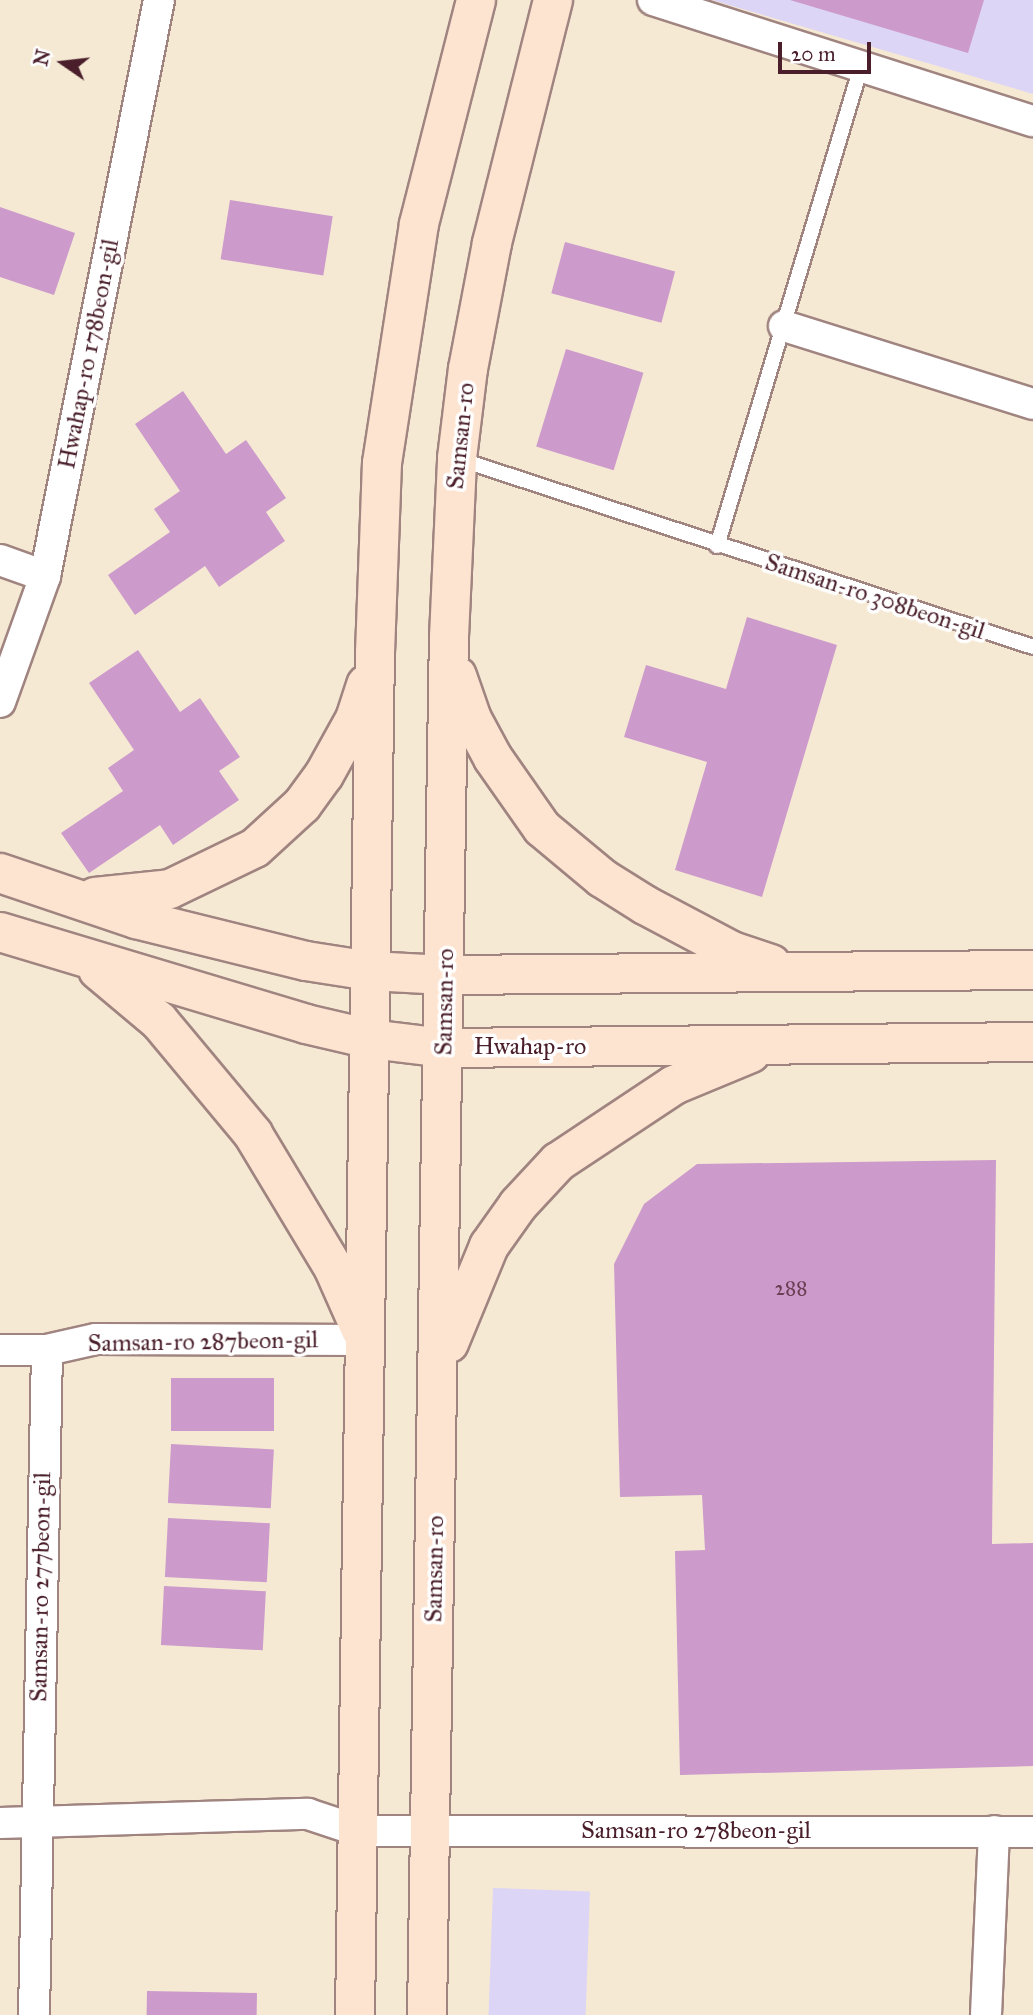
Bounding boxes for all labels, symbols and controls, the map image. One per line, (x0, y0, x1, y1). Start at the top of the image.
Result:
north arrow (28, 28, 98, 98)
scale bar (781, 28, 874, 72)
text: 20 m (791, 41, 836, 67)
text: N (29, 47, 55, 68)
street label: Hwahap-ro 178beon-gil (53, 236, 125, 472)
street label: Samsan-ro (441, 381, 481, 491)
street label: Samsan-ro 308beon-gil (761, 548, 989, 646)
street label: Samsan-ro (430, 948, 460, 1056)
street label: Hwahap-ro (474, 1033, 586, 1061)
house number: 288 (775, 1275, 807, 1301)
street label: Samsan-ro 287beon-gil (87, 1326, 319, 1358)
street label: Samsan-ro 277beon-gil (25, 1472, 57, 1702)
street label: Samsan-ro (420, 1515, 450, 1623)
street label: Samsan-ro 278beon-gil (581, 1817, 811, 1845)

